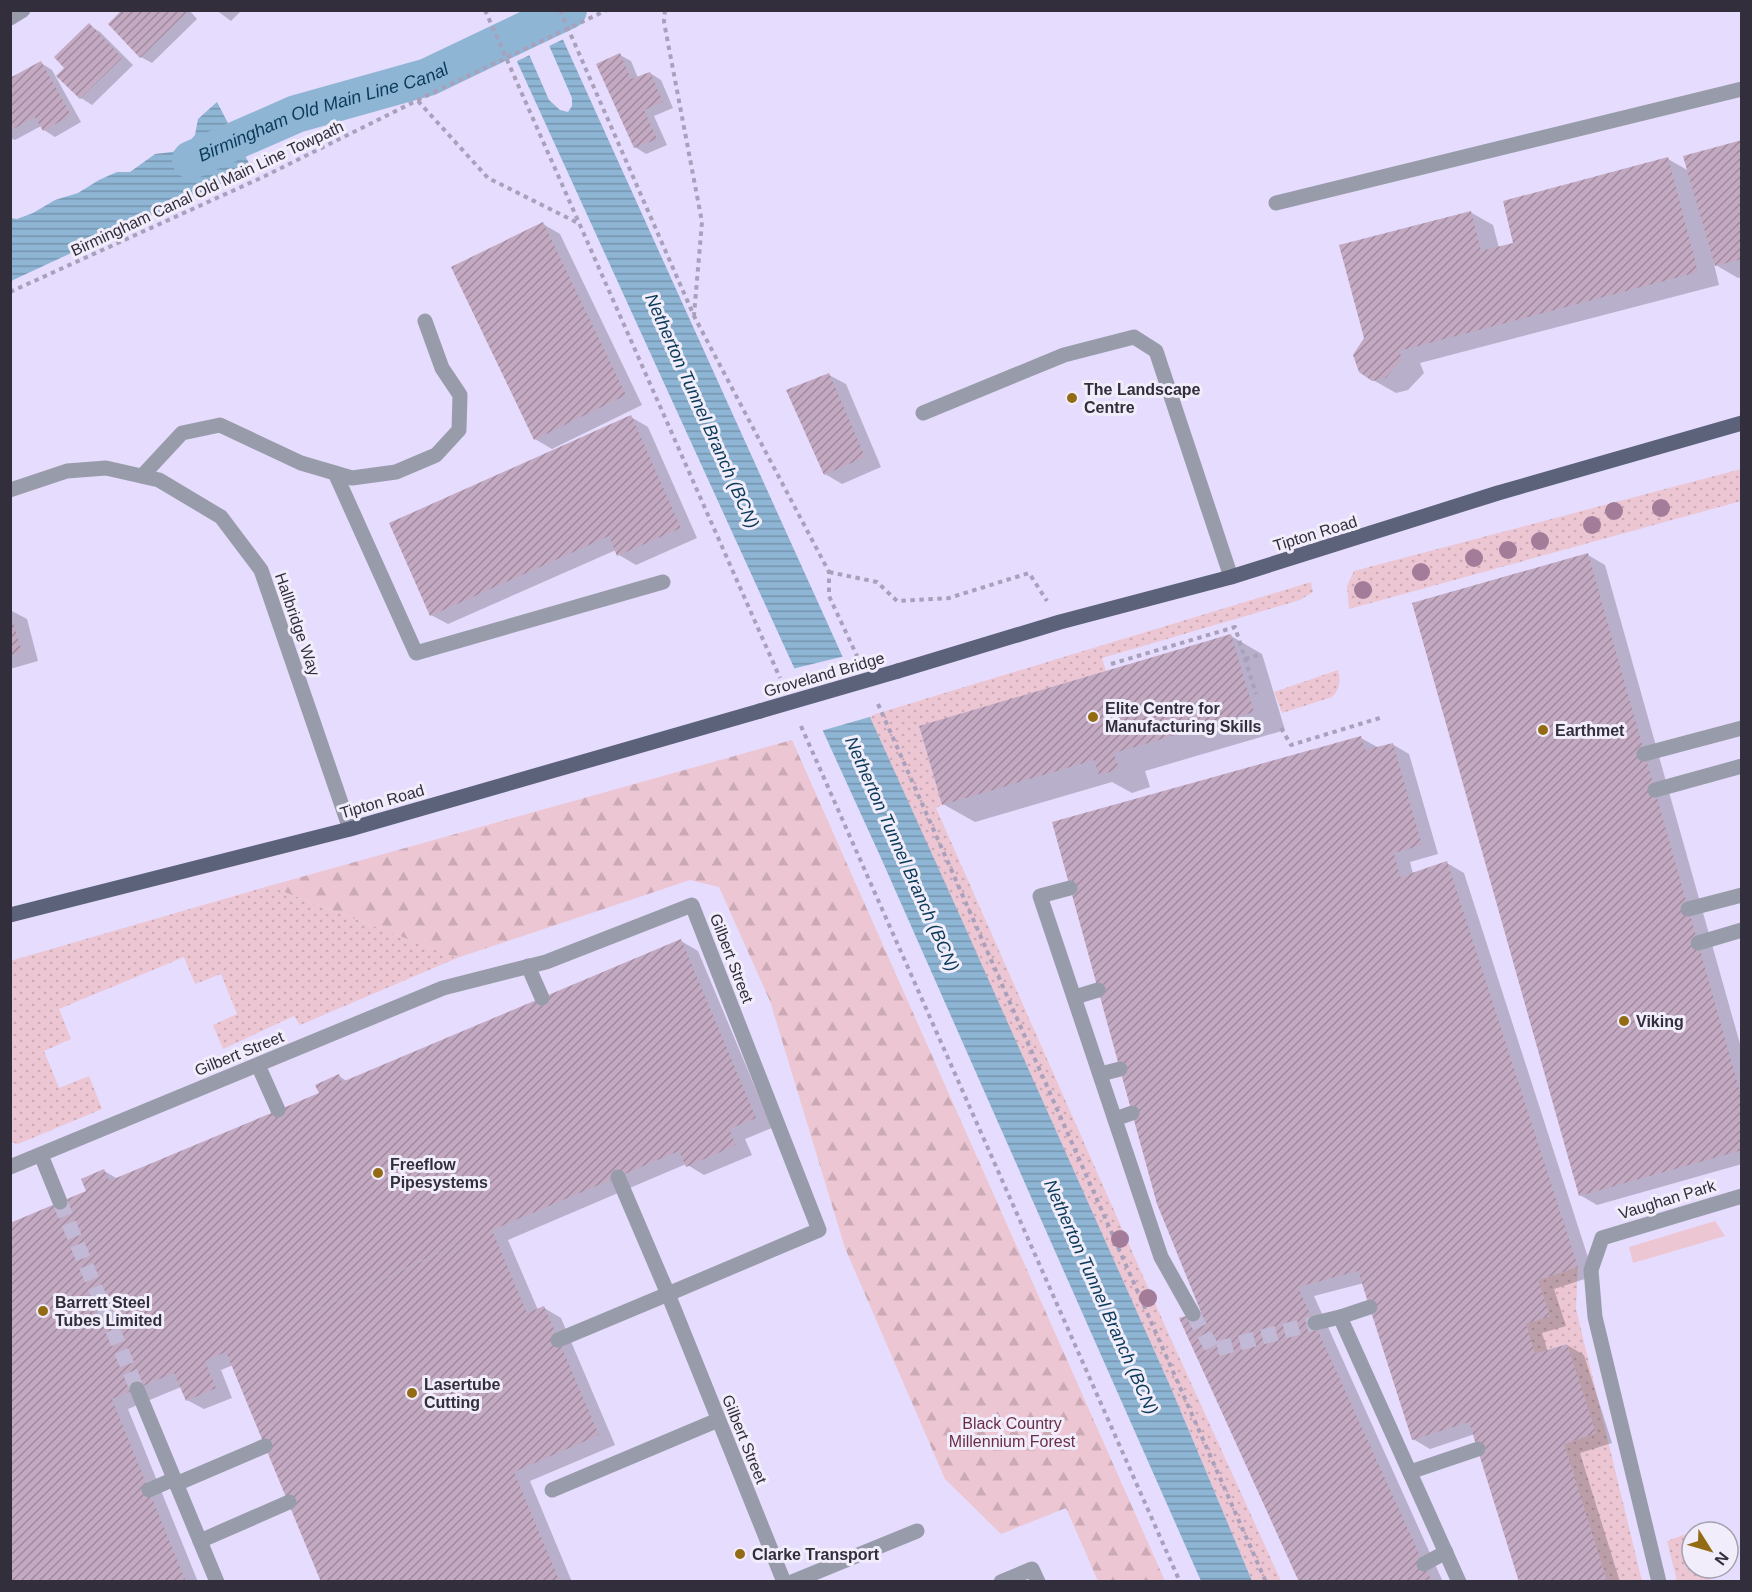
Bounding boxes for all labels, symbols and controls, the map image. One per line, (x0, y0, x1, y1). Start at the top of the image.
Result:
water label: Birmingham Old Main Line Canal (195, 58, 453, 166)
street label: Birmingham Canal Old Main Line Towpath (68, 118, 346, 259)
water label: Netherton Tunnel Branch (BCN) (641, 291, 763, 531)
place label: The Landscape Centre (1084, 381, 1201, 416)
marker: The Landscape Centre (1065, 391, 1079, 405)
street label: Tipton Road (1271, 513, 1359, 554)
street label: Hallbridge Way (272, 570, 323, 678)
street label: Groveland Bridge (762, 649, 886, 700)
place label: Elite Centre for Manufacturing Skills (1105, 700, 1262, 735)
marker: Elite Centre for Manufacturing Skills (1086, 710, 1100, 724)
place label: Earthmet (1555, 722, 1625, 739)
marker: Earthmet (1536, 723, 1550, 737)
water label: Netherton Tunnel Branch (BCN) (841, 734, 963, 974)
street label: Tipton Road (338, 781, 426, 822)
street label: Gilbert Street (707, 911, 757, 1006)
place label: Viking (1636, 1013, 1684, 1030)
marker: Viking (1617, 1014, 1631, 1028)
street label: Gilbert Street (192, 1028, 287, 1079)
place label: Freeflow Pipesystems (390, 1156, 488, 1191)
marker: Freeflow Pipesystems (371, 1166, 385, 1180)
street label: Vaughan Park (1617, 1176, 1719, 1222)
water label: Netherton Tunnel Branch (BCN) (1040, 1177, 1162, 1417)
place label: Barrett Steel Tubes Limited (55, 1294, 162, 1329)
marker: Barrett Steel Tubes Limited (36, 1304, 50, 1318)
place label: Lasertube Cutting (424, 1376, 501, 1411)
marker: Lasertube Cutting (405, 1386, 419, 1400)
street label: Gilbert Street (719, 1392, 770, 1487)
park label: Black Country Millennium Forest (949, 1415, 1076, 1450)
north arrow (1680, 1520, 1740, 1580)
place label: Clarke Transport (752, 1546, 880, 1563)
marker: Clarke Transport (733, 1547, 747, 1561)
text: N (1711, 1549, 1732, 1568)

